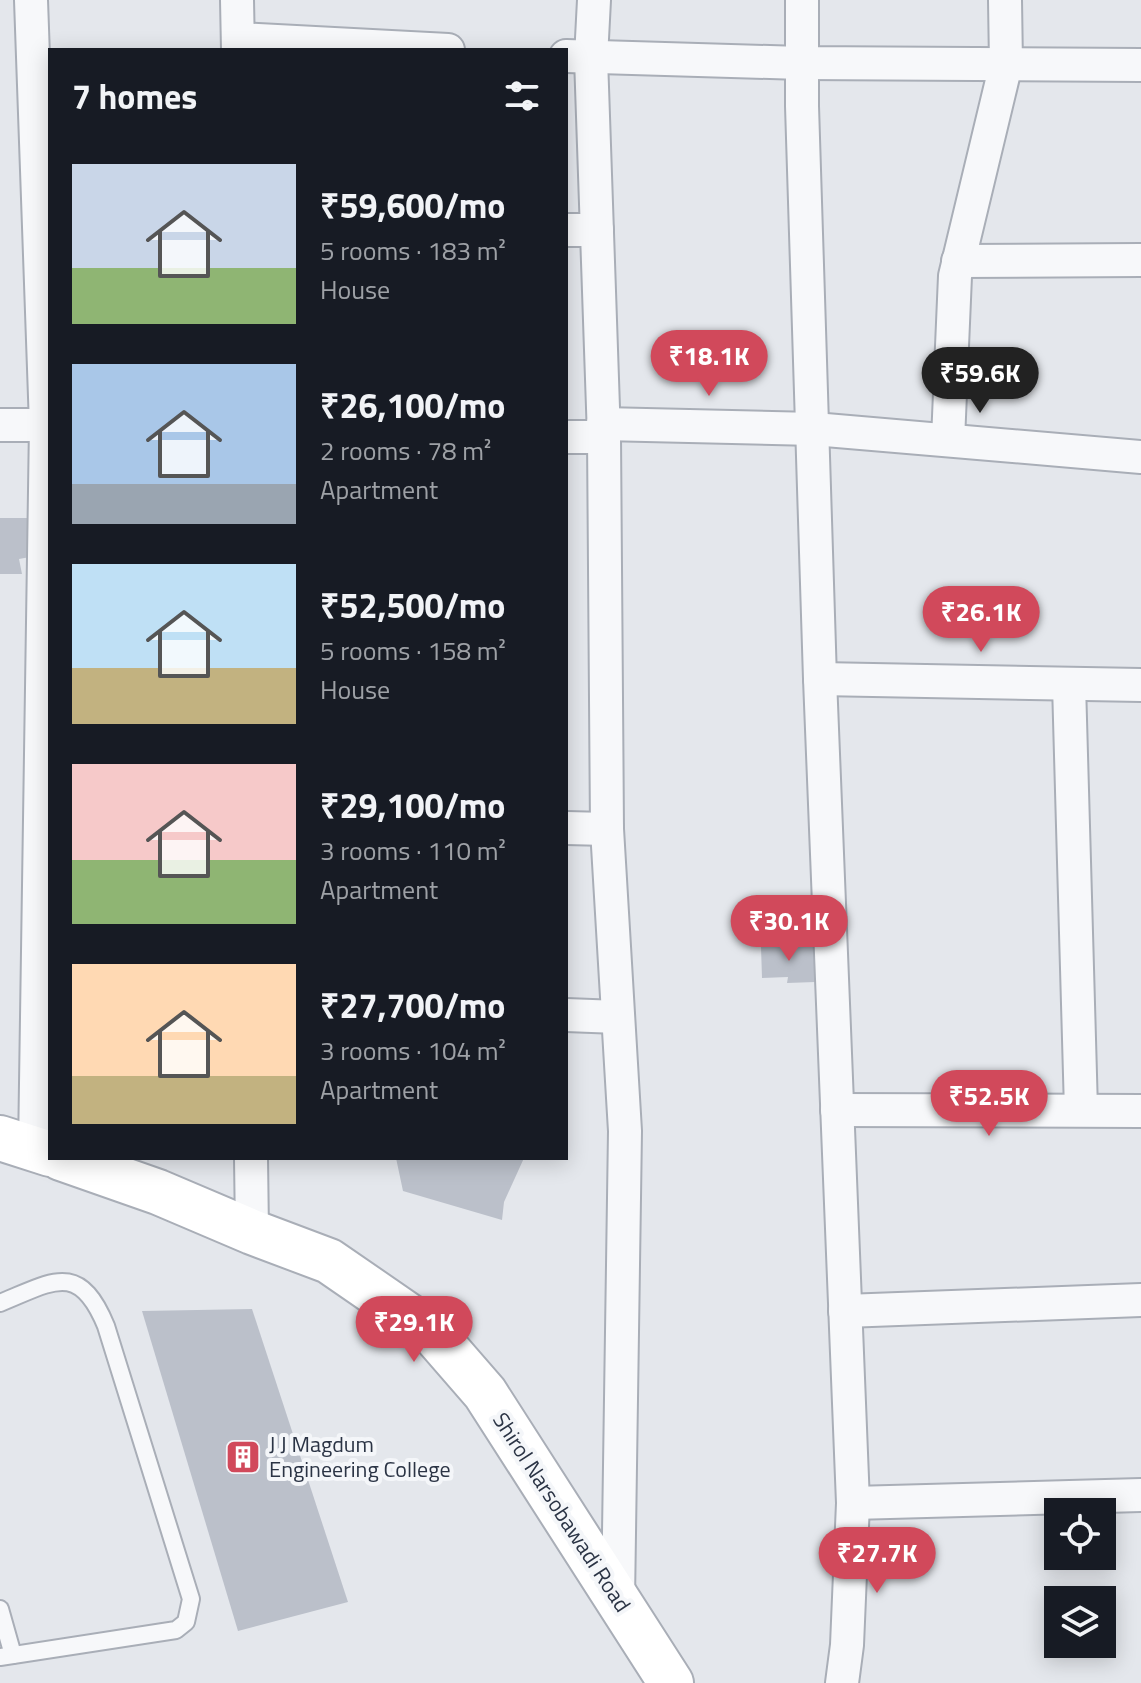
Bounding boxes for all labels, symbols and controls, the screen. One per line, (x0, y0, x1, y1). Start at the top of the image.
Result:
text: 7 homes (72, 70, 197, 122)
icon: filters (500, 74, 544, 118)
text: ₹59,600/mo (320, 179, 505, 231)
icon: home (136, 196, 232, 292)
text: 5 rooms · 183 m² (320, 231, 506, 270)
text: House (320, 270, 390, 309)
pin: ₹18.1K (644, 330, 774, 398)
text: ₹18.1K (669, 336, 749, 375)
pin: ₹59.6K (915, 347, 1045, 415)
text: ₹59.6K (940, 353, 1020, 392)
text: ₹26,100/mo (320, 379, 505, 431)
icon: home (136, 396, 232, 492)
text: 2 rooms · 78 m² (320, 431, 491, 470)
text: Apartment (320, 470, 438, 509)
text: ₹52,500/mo (320, 579, 505, 631)
pin: ₹26.1K (916, 586, 1046, 654)
text: ₹26.1K (941, 592, 1021, 631)
icon: home (136, 596, 232, 692)
text: 5 rooms · 158 m² (320, 631, 506, 670)
text: House (320, 670, 390, 709)
text: ₹29,100/mo (320, 779, 505, 831)
icon: home (136, 796, 232, 892)
text: 3 rooms · 110 m² (320, 831, 506, 870)
text: Apartment (320, 870, 438, 909)
pin: ₹30.1K (724, 895, 854, 963)
text: ₹30.1K (749, 901, 829, 940)
text: ₹27,700/mo (320, 979, 505, 1031)
icon: home (136, 996, 232, 1092)
text: 3 rooms · 104 m² (320, 1031, 506, 1070)
text: Apartment (320, 1070, 438, 1109)
pin: ₹52.5K (924, 1070, 1054, 1138)
text: ₹52.5K (949, 1076, 1029, 1115)
pin: ₹29.1K (349, 1296, 479, 1364)
text: ₹29.1K (374, 1302, 454, 1341)
street label: Shirol Narsobawadi Road (485, 1405, 639, 1619)
place label: J J Magdum Engineering College (269, 1427, 451, 1486)
building icon: J J Magdum Engineering College (224, 1438, 262, 1476)
map controls (1044, 1498, 1116, 1658)
button: locate (1044, 1498, 1116, 1570)
pin: ₹27.7K (812, 1527, 942, 1595)
text: ₹27.7K (837, 1533, 917, 1572)
button: layers (1044, 1586, 1116, 1658)

